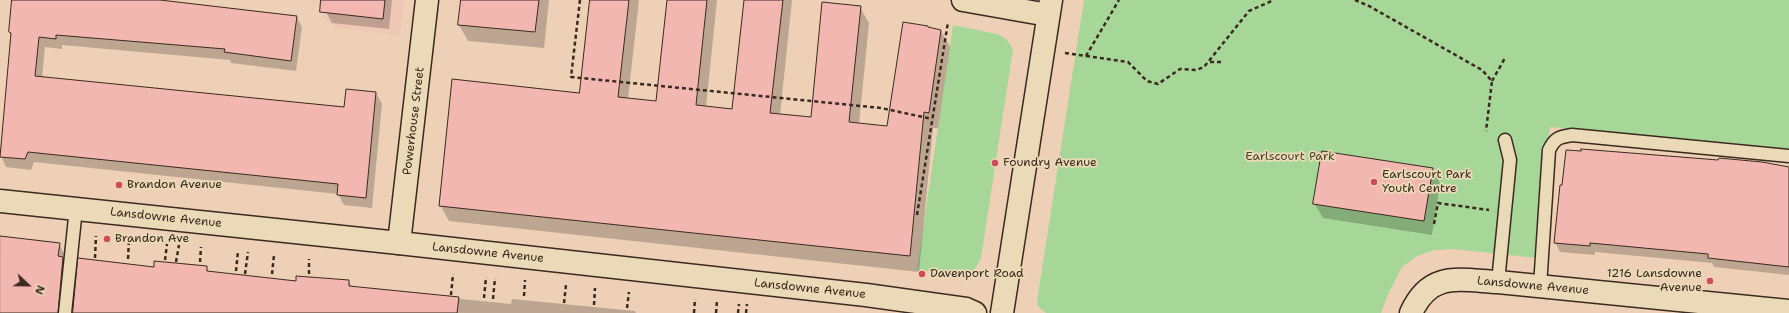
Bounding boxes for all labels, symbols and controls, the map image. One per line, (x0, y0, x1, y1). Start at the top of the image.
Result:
street label: Powerhouse Street (400, 66, 428, 176)
park label: Earlscourt Park (1245, 150, 1335, 164)
place label: Foundry Avenue (1003, 156, 1097, 170)
marker: Foundry Avenue (990, 158, 1000, 168)
place label: Earlscourt Park Youth Centre (1382, 168, 1472, 196)
marker: Earlscourt Park Youth Centre (1369, 177, 1379, 187)
place label: Brandon Avenue (127, 178, 222, 192)
marker: Brandon Avenue (114, 180, 124, 190)
street label: Lansdowne Avenue (109, 205, 223, 231)
place label: Brandon Ave (115, 232, 189, 246)
marker: Brandon Ave (102, 234, 112, 244)
street label: Lansdowne Avenue (431, 240, 545, 266)
north arrow (8, 265, 48, 305)
place label: Davenport Road (930, 267, 1024, 281)
place label: 1216 Lansdowne Avenue (1607, 267, 1702, 295)
marker: Davenport Road (917, 269, 927, 279)
street label: Lansdowne Avenue (1476, 274, 1590, 298)
street label: Lansdowne Avenue (753, 276, 867, 302)
marker: 1216 Lansdowne Avenue (1705, 276, 1715, 286)
text: N (31, 283, 48, 297)

